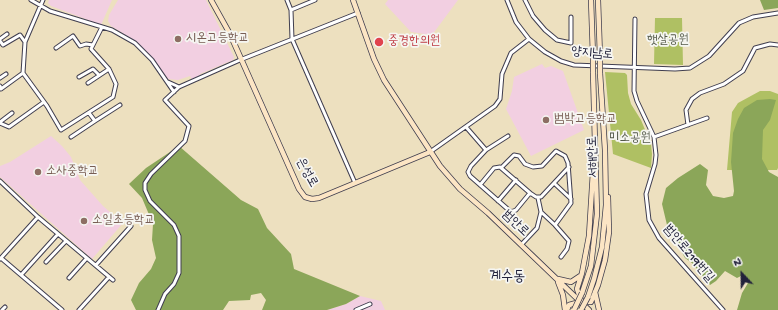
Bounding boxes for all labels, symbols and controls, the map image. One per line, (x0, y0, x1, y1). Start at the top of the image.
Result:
place label: 시온고등학교 (186, 31, 249, 47)
park label: 햇살공원 (647, 33, 689, 49)
marker: 시온고등학교 (173, 34, 183, 44)
place label: 중경한의원 (388, 34, 440, 50)
marker: 중경한의원 (373, 36, 385, 48)
street label: 양지남로 (570, 44, 614, 64)
place label: 범박고등학교 (554, 112, 617, 128)
marker: 범박고등학교 (541, 115, 551, 125)
park label: 미소공원 (609, 131, 651, 147)
street label: 서해안로 (585, 136, 603, 178)
street label: 은성로 (292, 155, 320, 191)
place label: 소사중학교 (46, 164, 98, 180)
marker: 소사중학교 (33, 167, 43, 177)
street label: 범안로 (498, 207, 532, 241)
place label: 소일초등학교 (92, 213, 155, 229)
marker: 소일초등학교 (79, 216, 89, 226)
street label: 범안로219번길 (659, 222, 717, 286)
north arrow (722, 254, 762, 294)
text: N (732, 256, 743, 270)
district label: 계수동 (489, 269, 525, 287)

